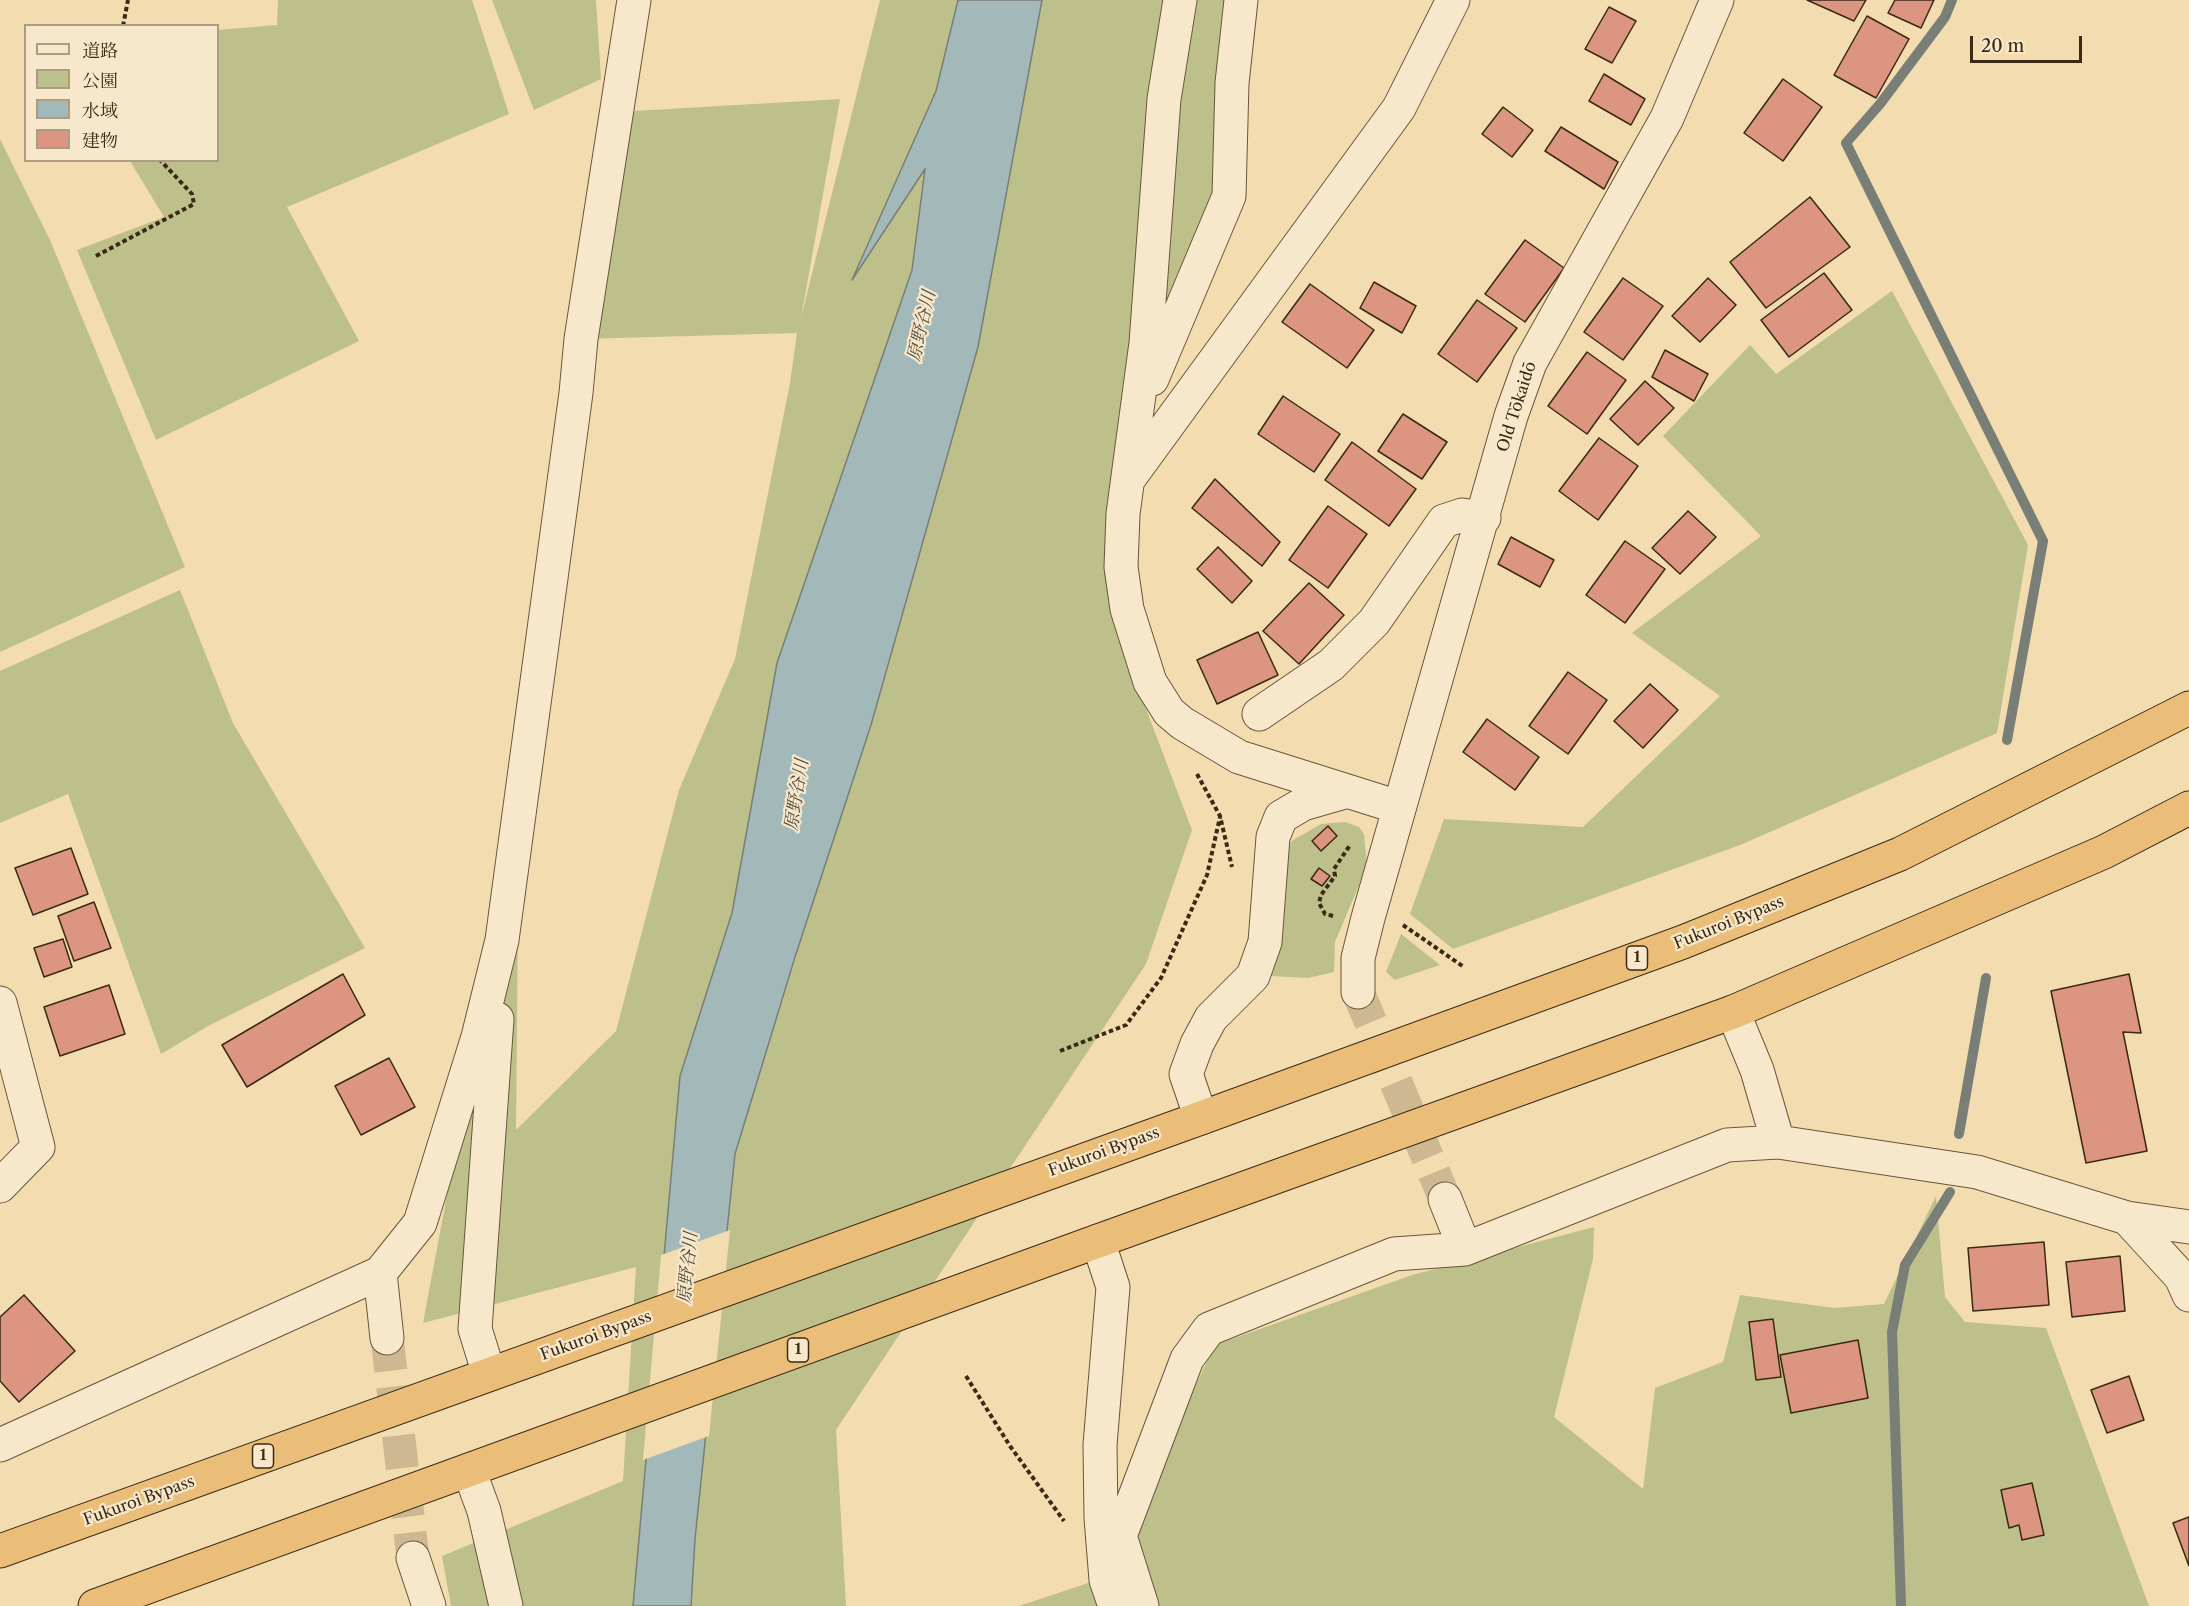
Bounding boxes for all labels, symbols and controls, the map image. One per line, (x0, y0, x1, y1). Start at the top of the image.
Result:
legend (24, 24, 219, 162)
scale bar (1973, 24, 2086, 62)
text: 20 m (1981, 35, 2024, 57)
text: 道路 (82, 40, 118, 62)
text: 公園 (82, 70, 118, 92)
text: 水域 (82, 100, 118, 122)
text: 建物 (82, 130, 118, 152)
water label: 原野谷川 (903, 288, 941, 364)
street label: Old Tōkaidō (1493, 359, 1541, 455)
water label: 原野谷川 (781, 758, 813, 832)
street label: Fukuroi Bypass (1671, 892, 1787, 954)
road number: 1 (1626, 946, 1648, 970)
street label: Fukuroi Bypass (1046, 1123, 1162, 1181)
water label: 原野谷川 (673, 1231, 703, 1305)
street label: Fukuroi Bypass (538, 1307, 654, 1365)
road number: 1 (788, 1338, 808, 1362)
road number: 1 (252, 1444, 274, 1468)
street label: Fukuroi Bypass (81, 1472, 197, 1530)

